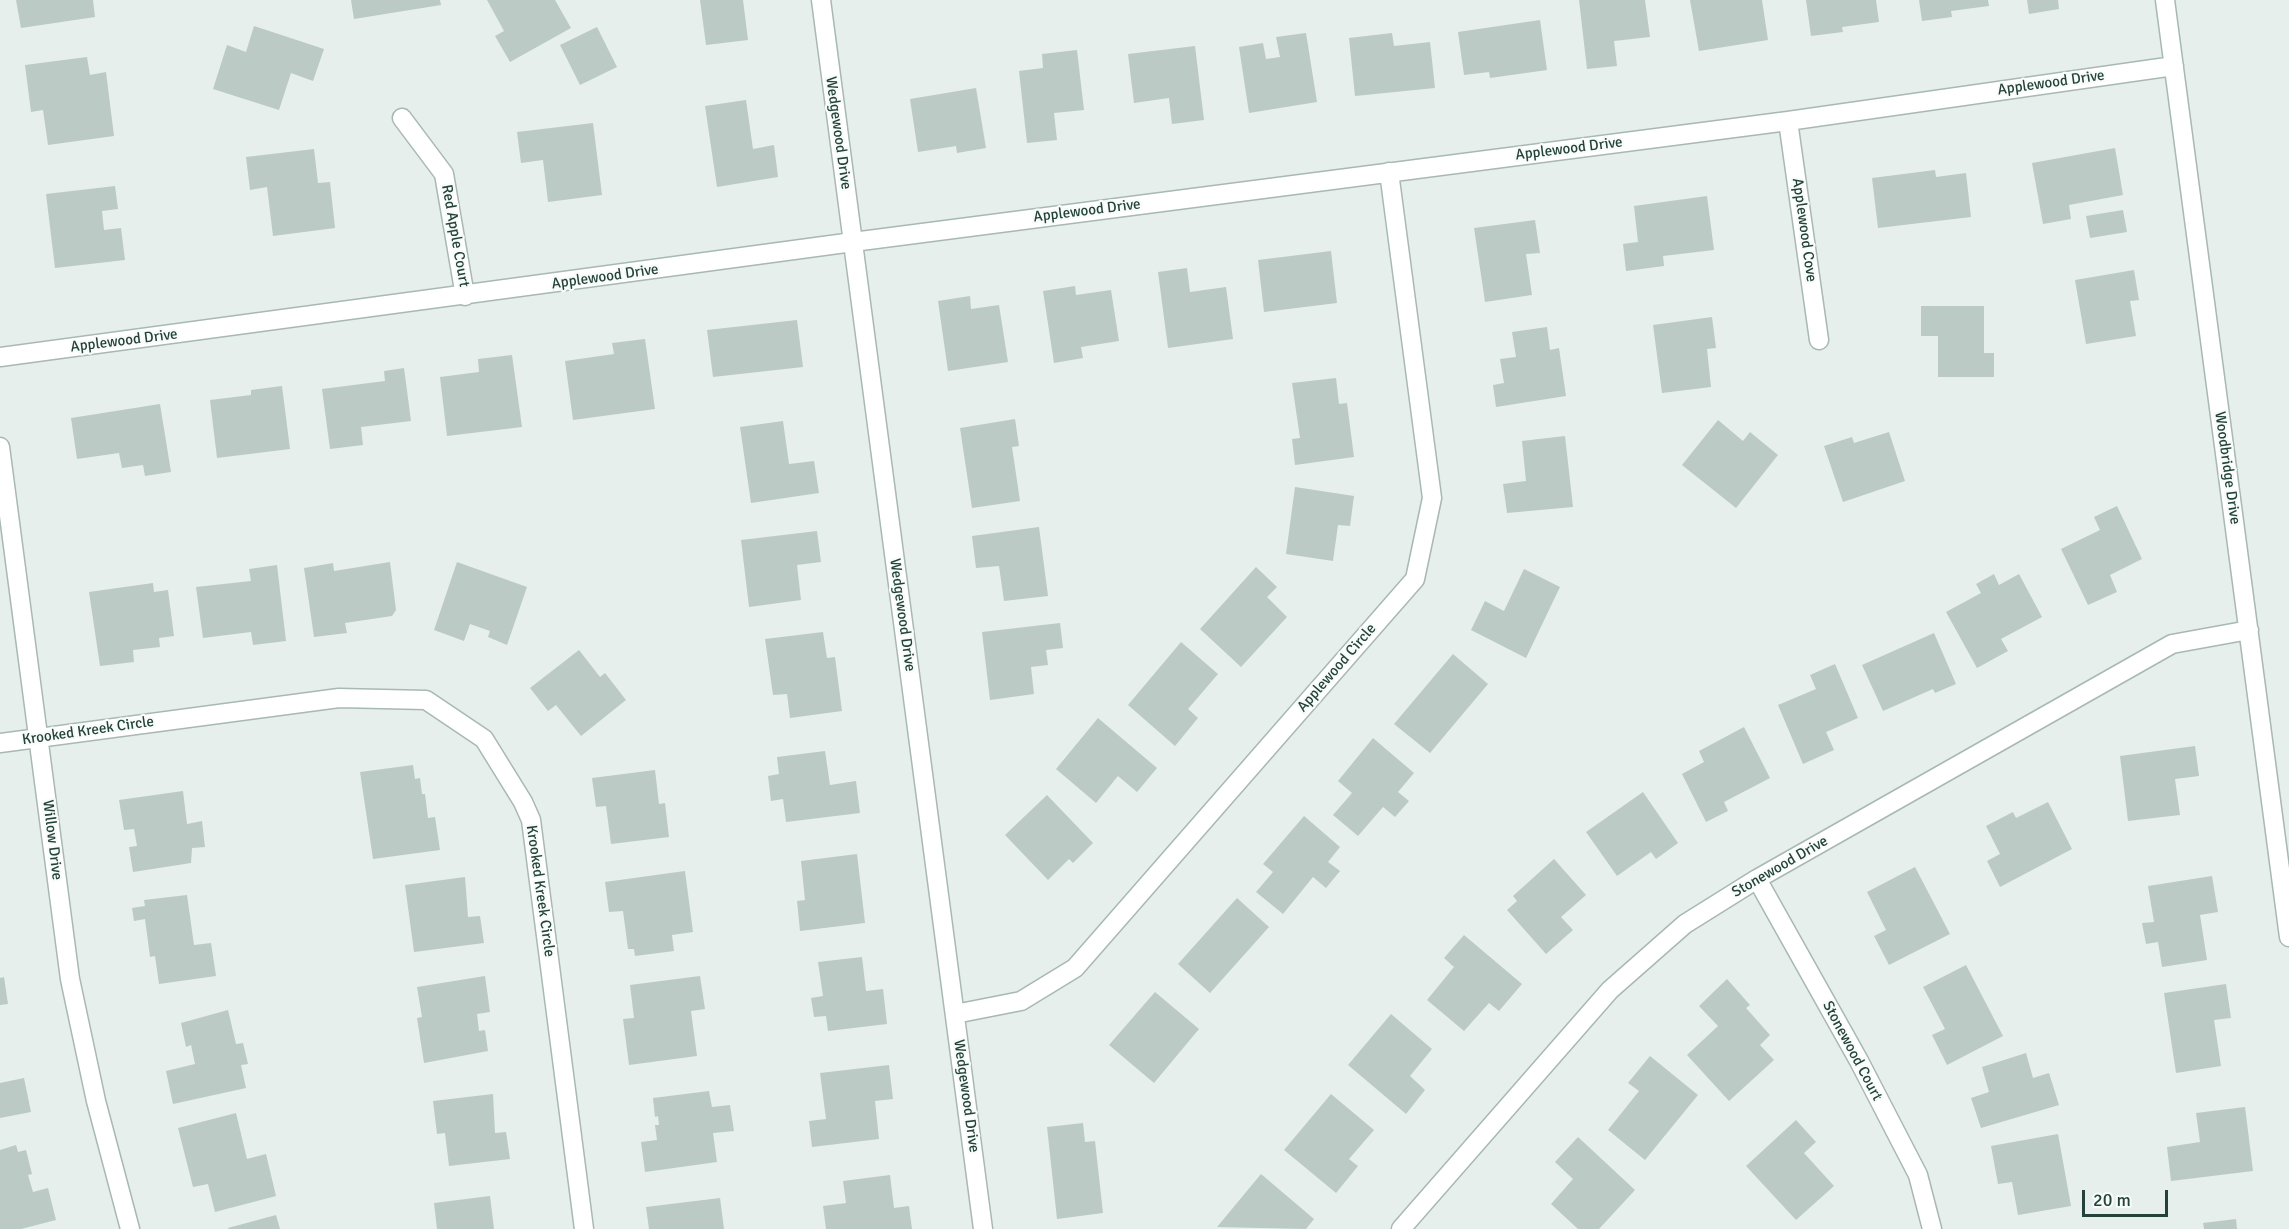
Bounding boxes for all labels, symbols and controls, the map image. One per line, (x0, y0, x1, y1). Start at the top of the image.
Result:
street label: Applewood Drive (1996, 67, 2106, 99)
street label: Wedgewood Drive (821, 75, 855, 191)
street label: Applewood Drive (1514, 134, 1624, 164)
street label: Applewood Cove (1788, 177, 1820, 283)
street label: Red Apple Court (437, 183, 473, 289)
street label: Applewood Drive (1032, 196, 1142, 226)
street label: Applewood Drive (550, 261, 660, 293)
street label: Applewood Drive (69, 326, 179, 356)
street label: Woodbridge Drive (2210, 410, 2244, 526)
street label: Wedgewood Drive (885, 557, 919, 673)
street label: Applewood Circle (1294, 620, 1380, 716)
street label: Krooked Kreek Circle (21, 713, 155, 749)
street label: Willow Drive (38, 799, 66, 881)
street label: Krooked Kreek Circle (522, 824, 558, 958)
street label: Stonewood Drive (1729, 832, 1831, 902)
street label: Stonewood Court (1818, 998, 1886, 1104)
street label: Wedgewood Drive (949, 1038, 983, 1154)
scale bar (2085, 1178, 2170, 1216)
text: 20 m (2093, 1189, 2131, 1211)

